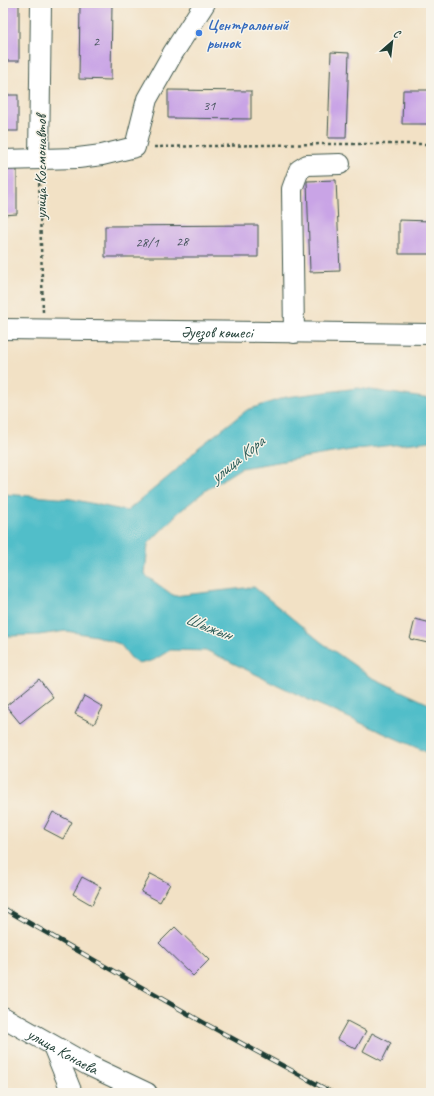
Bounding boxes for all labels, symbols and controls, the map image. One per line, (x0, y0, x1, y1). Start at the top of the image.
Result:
place label: Центральный рынок (207, 15, 290, 53)
north arrow (372, 22, 412, 62)
text: С (391, 26, 404, 41)
marker: Центральный рынок (194, 28, 204, 38)
house number: 2 (93, 33, 101, 50)
house number: 31 (203, 97, 216, 114)
street label: улица Космонавтов (31, 112, 51, 220)
house number: 28 (176, 233, 190, 250)
house number: 28/1 (135, 234, 159, 251)
street label: Әуезов көшесі (181, 322, 255, 343)
water label: улица Кора (204, 430, 270, 489)
water label: Шыжын (183, 608, 238, 646)
street label: улица Конаева (23, 1024, 102, 1080)

